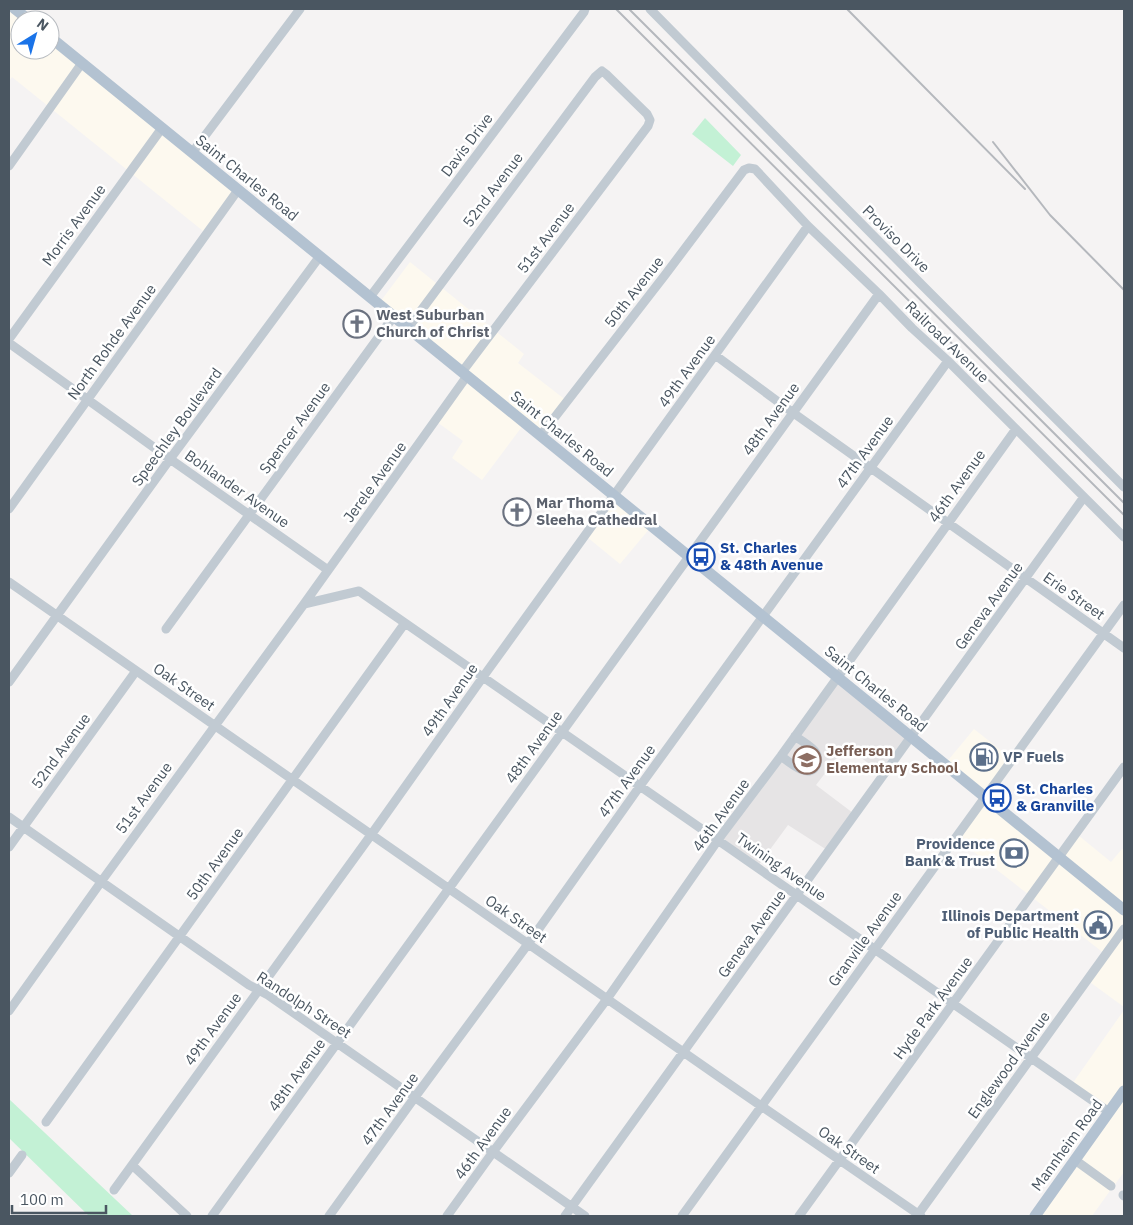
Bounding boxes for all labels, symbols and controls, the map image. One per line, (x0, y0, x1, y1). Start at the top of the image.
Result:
north arrow (10, 10, 60, 60)
text: N (33, 14, 52, 35)
street label: Davis Drive (437, 109, 497, 180)
street label: Saint Charles Road (192, 130, 303, 225)
street label: 52nd Avenue (458, 148, 527, 231)
street label: Morris Avenue (38, 180, 110, 269)
street label: 51st Avenue (513, 198, 578, 277)
street label: Proviso Drive (859, 201, 934, 276)
street label: 50th Avenue (600, 252, 667, 331)
street label: North Rohde Avenue (63, 280, 160, 403)
street label: Railroad Avenue (901, 297, 993, 386)
place label: West Suburban Church of Christ (376, 305, 490, 341)
church icon: West Suburban Church of Christ (342, 309, 372, 339)
street label: 49th Avenue (654, 331, 719, 411)
street label: Speechley Boulevard (127, 364, 226, 490)
street label: Spencer Avenue (255, 378, 334, 477)
street label: 48th Avenue (738, 379, 803, 459)
street label: Saint Charles Road (507, 386, 618, 481)
street label: 47th Avenue (832, 412, 897, 492)
street label: Jerele Avenue (339, 437, 410, 526)
street label: Bohlander Avenue (181, 445, 293, 532)
street label: 46th Avenue (924, 446, 989, 526)
place label: Mar Thoma Sleeha Cathedral (536, 493, 658, 529)
church icon: Mar Thoma Sleeha Cathedral (502, 497, 532, 527)
place label: St. Charles & 48th Avenue (720, 538, 823, 574)
bus stop icon: St. Charles & 48th Avenue (686, 542, 716, 572)
street label: Geneva Avenue (950, 558, 1027, 653)
street label: Erie Street (1040, 567, 1109, 624)
street label: Saint Charles Road (821, 641, 932, 736)
street label: Oak Street (150, 658, 219, 715)
street label: 49th Avenue (417, 659, 482, 740)
street label: 48th Avenue (501, 707, 566, 787)
street label: 52nd Avenue (27, 709, 94, 792)
street label: 47th Avenue (594, 741, 659, 821)
place label: Jefferson Elementary School (826, 741, 959, 777)
fuel station icon: VP Fuels (969, 742, 999, 772)
school or university icon: Jefferson Elementary School (792, 745, 822, 775)
place label: VP Fuels (1003, 747, 1064, 766)
street label: 51st Avenue (111, 758, 176, 837)
street label: 46th Avenue (688, 775, 753, 855)
place label: St. Charles & Granville (1016, 779, 1094, 815)
bus stop icon: St. Charles & Granville (982, 783, 1012, 813)
street label: 50th Avenue (182, 824, 247, 904)
street label: Twining Avenue (733, 829, 830, 905)
place label: Providence Bank & Trust (905, 834, 995, 870)
bank icon: Providence Bank & Trust (999, 838, 1029, 868)
street label: Geneva Avenue (713, 886, 790, 981)
street label: Granville Avenue (824, 887, 906, 990)
street label: Oak Street (482, 890, 551, 947)
place label: Illinois Department of Public Health (942, 906, 1079, 942)
public building icon: Illinois Department of Public Health (1083, 910, 1113, 940)
street label: Hyde Park Avenue (889, 953, 976, 1063)
street label: Randolph Street (253, 967, 355, 1042)
street label: 49th Avenue (180, 989, 245, 1069)
street label: Englewood Avenue (963, 1007, 1054, 1122)
street label: 48th Avenue (264, 1035, 329, 1115)
street label: 47th Avenue (357, 1069, 422, 1149)
street label: Mannheim Road (1027, 1095, 1106, 1194)
street label: 46th Avenue (450, 1103, 515, 1183)
street label: Oak Street (815, 1121, 884, 1178)
scale bar (12, 1182, 106, 1214)
text: 100 m (20, 1190, 64, 1209)

